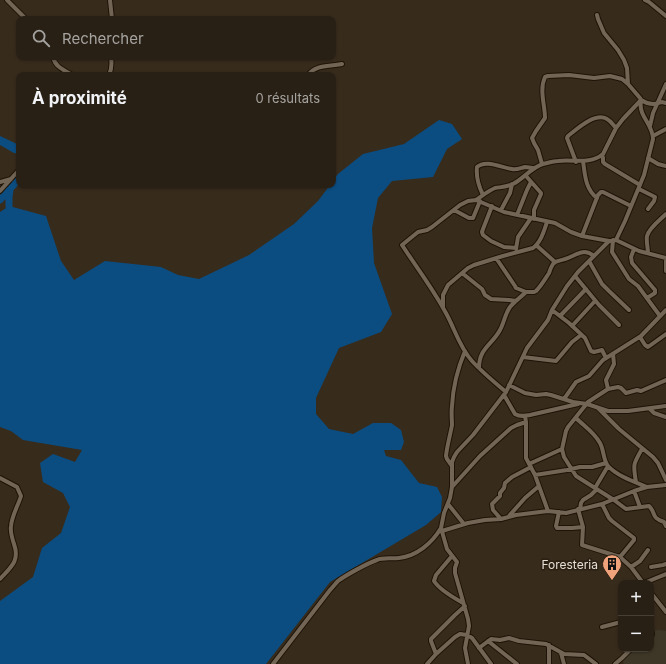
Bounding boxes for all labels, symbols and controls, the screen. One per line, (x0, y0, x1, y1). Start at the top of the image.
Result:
search box (16, 16, 336, 60)
icon: search (30, 27, 52, 49)
text: Rechercher (62, 29, 144, 48)
text: À proximité (32, 88, 127, 108)
text: 0 résultats (255, 90, 320, 106)
building icon: Foresteria (601, 553, 623, 581)
place label: Foresteria (541, 557, 598, 572)
map controls (618, 580, 654, 652)
button: + (618, 580, 654, 616)
button: − (618, 616, 654, 652)

